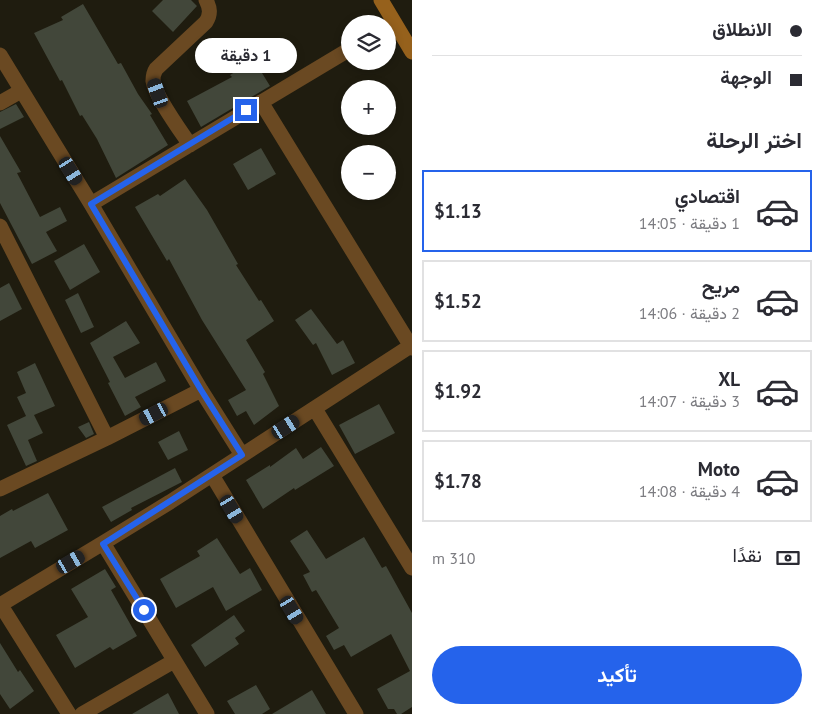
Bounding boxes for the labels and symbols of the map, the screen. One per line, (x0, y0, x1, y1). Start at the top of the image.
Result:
callout: 1 دقيقة (195, 38, 297, 72)
car (145, 76, 170, 110)
route end (235, 99, 257, 121)
car (56, 154, 85, 188)
car (137, 401, 170, 427)
car (269, 413, 302, 441)
car (217, 492, 246, 526)
car (54, 548, 87, 576)
car (277, 593, 306, 627)
route start (133, 599, 155, 621)

